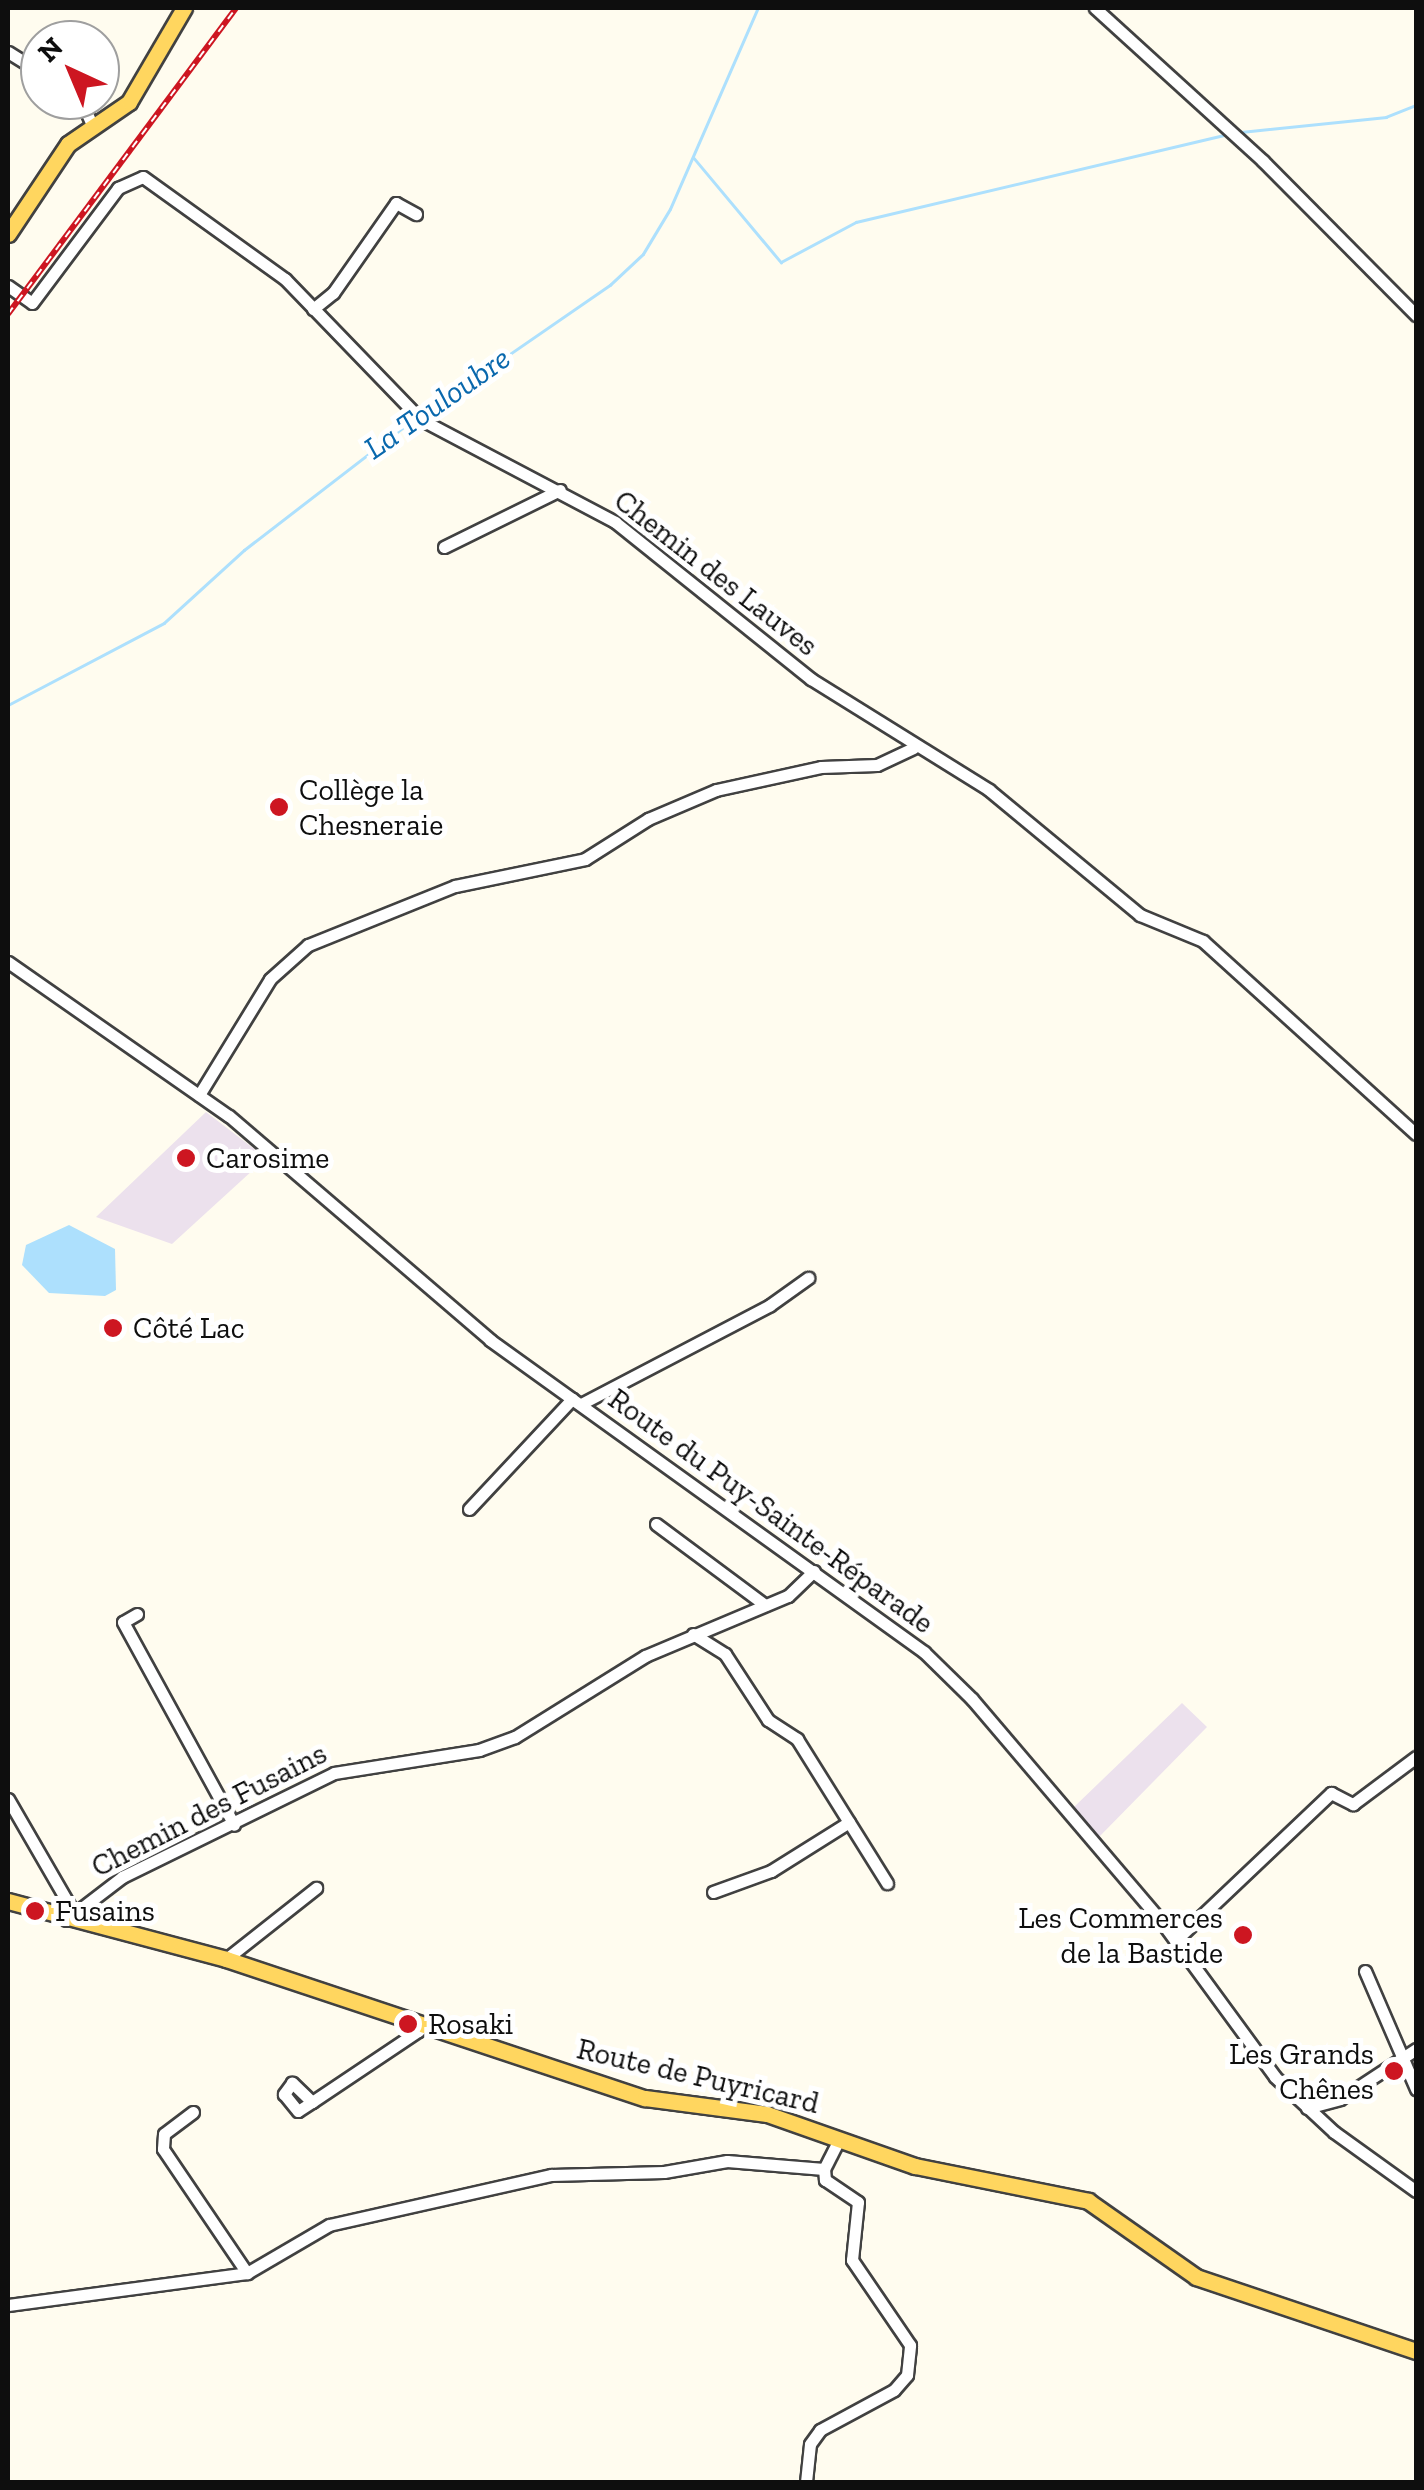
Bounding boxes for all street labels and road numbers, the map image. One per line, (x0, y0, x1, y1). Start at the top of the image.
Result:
street label: Chemin des Lauves (607, 482, 825, 664)
street label: Route du Puy-Sainte-Réparade (601, 1381, 941, 1641)
street label: Chemin des Fusains (85, 1735, 333, 1885)
street label: Route de Puyricard (574, 2031, 822, 2121)

